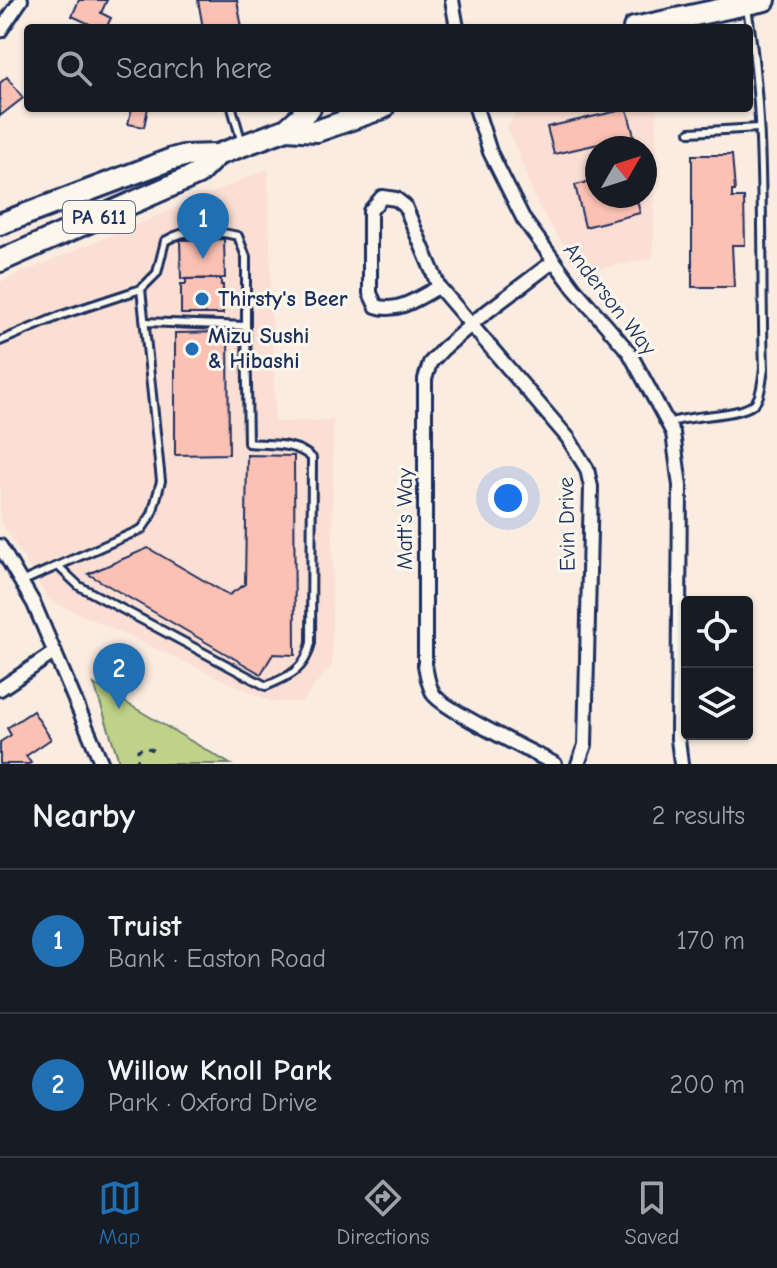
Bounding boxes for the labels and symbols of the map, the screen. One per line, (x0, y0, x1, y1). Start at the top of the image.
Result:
north arrow (585, 136, 657, 208)
pin: 1 (177, 193, 229, 259)
road number: PA 611 (63, 201, 135, 233)
street label: Anderson Way (558, 238, 662, 360)
place label: Thirsty's Beer (218, 286, 348, 312)
marker: Thirsty's Beer (193, 290, 211, 308)
place label: Mizu Sushi & Hibashi (208, 323, 309, 374)
marker: Mizu Sushi & Hibashi (183, 340, 201, 358)
street label: Matt's Way (392, 468, 418, 570)
street label: Evin Drive (553, 477, 581, 571)
your location (488, 478, 528, 518)
pin: 2 (93, 643, 145, 709)

